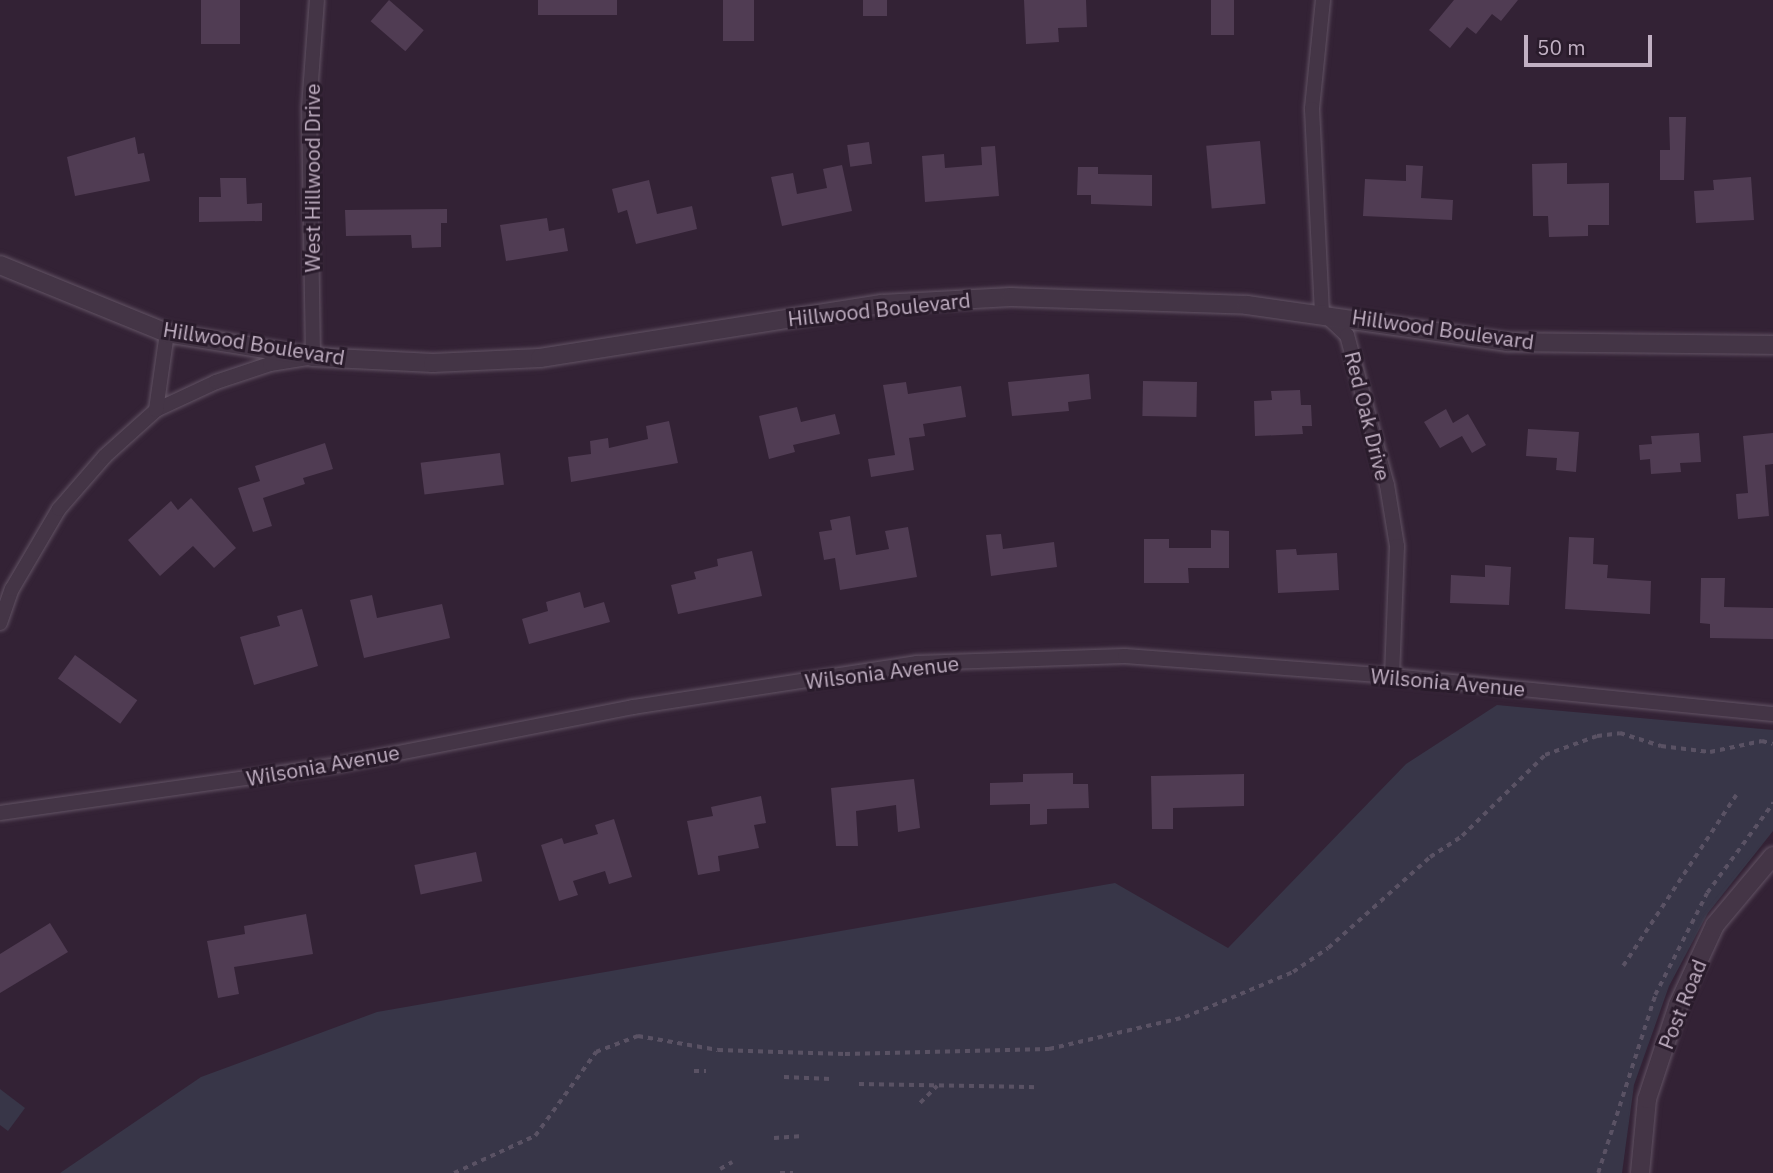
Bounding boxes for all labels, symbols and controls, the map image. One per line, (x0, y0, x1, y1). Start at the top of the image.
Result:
scale bar (1528, 21, 1656, 65)
text: 50 m (1537, 33, 1586, 61)
street label: West Hillwood Drive (299, 83, 325, 273)
street label: Hillwood Boulevard (786, 287, 972, 331)
street label: Hillwood Boulevard (1350, 304, 1536, 354)
street label: Hillwood Boulevard (161, 316, 347, 370)
street label: Red Oak Drive (1340, 349, 1396, 483)
street label: Wilsonia Avenue (803, 650, 961, 694)
street label: Wilsonia Avenue (1370, 663, 1526, 701)
street label: Wilsonia Avenue (244, 739, 402, 791)
street label: Post Road (1653, 955, 1711, 1053)

